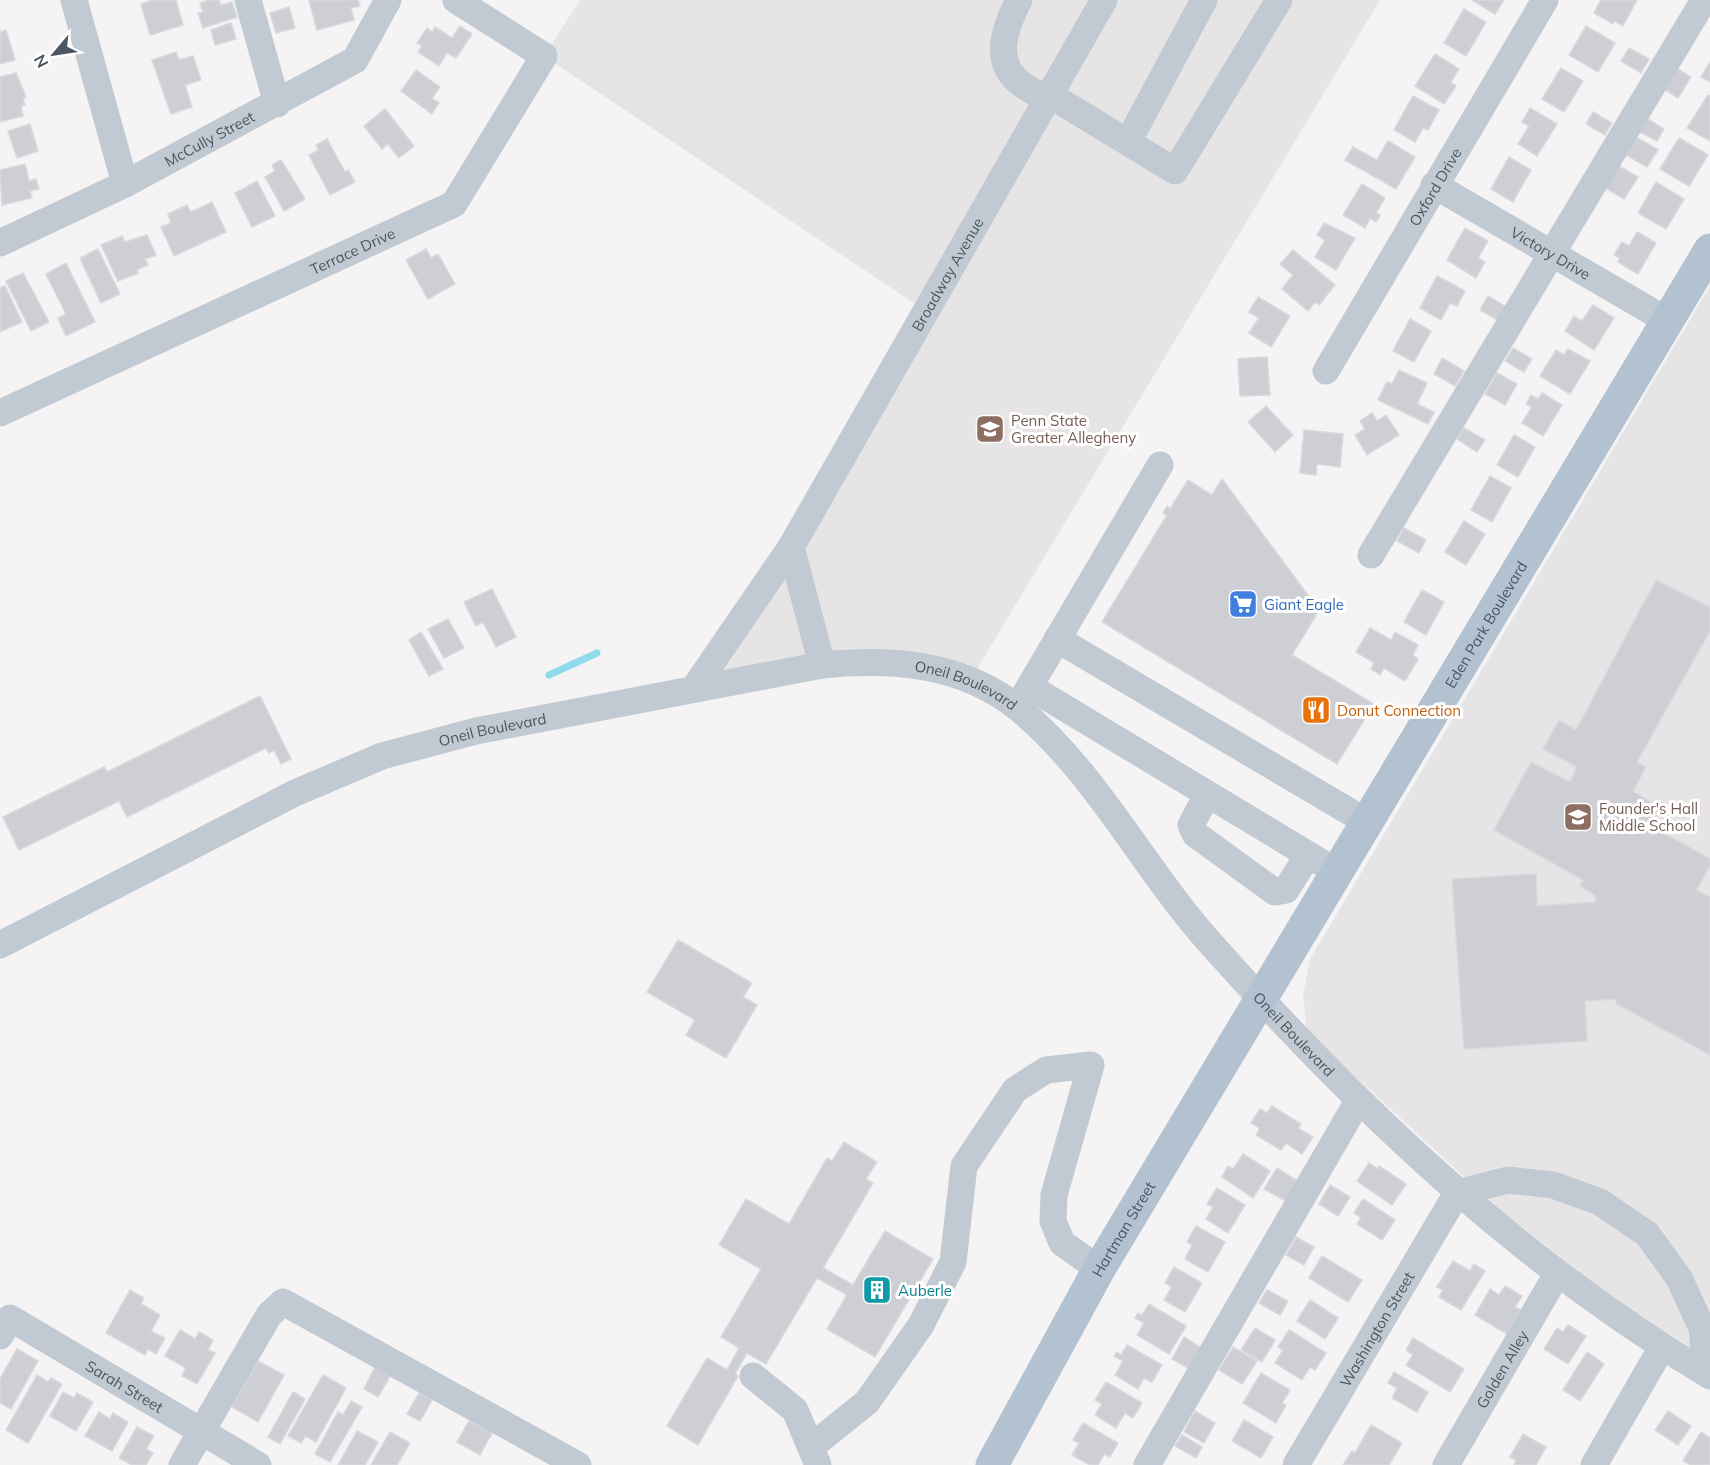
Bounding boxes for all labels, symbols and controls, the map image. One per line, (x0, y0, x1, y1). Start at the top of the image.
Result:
north arrow (24, 24, 84, 84)
text: N (29, 51, 53, 71)
street label: McCully Street (161, 107, 258, 171)
street label: Oxford Drive (1404, 144, 1465, 229)
street label: Broadway Avenue (907, 214, 987, 335)
street label: Victory Drive (1507, 222, 1594, 283)
street label: Terrace Drive (307, 223, 398, 279)
place label: Penn State Greater Allegheny (1011, 411, 1136, 447)
school or university icon: Penn State Greater Allegheny (974, 413, 1006, 445)
street label: Eden Park Boulevard (1440, 557, 1531, 691)
supermarket icon: Giant Eagle (1227, 588, 1259, 620)
place label: Giant Eagle (1264, 595, 1344, 614)
street label: Oneil Boulevard (913, 656, 1021, 714)
restaurant icon: Donut Connection (1300, 694, 1332, 726)
place label: Donut Connection (1337, 701, 1461, 720)
street label: Oneil Boulevard (436, 708, 548, 750)
place label: Founder's Hall Middle School (1599, 799, 1698, 835)
school or university icon: Founder's Hall Middle School (1562, 801, 1594, 833)
street label: Oneil Boulevard (1249, 988, 1339, 1080)
street label: Hartman Street (1087, 1178, 1159, 1280)
street label: Washington Street (1335, 1268, 1418, 1390)
building icon: Auberle (861, 1274, 893, 1306)
place label: Auberle (898, 1281, 952, 1300)
street label: Golden Alley (1472, 1327, 1532, 1412)
street label: Sarah Street (82, 1356, 167, 1416)

